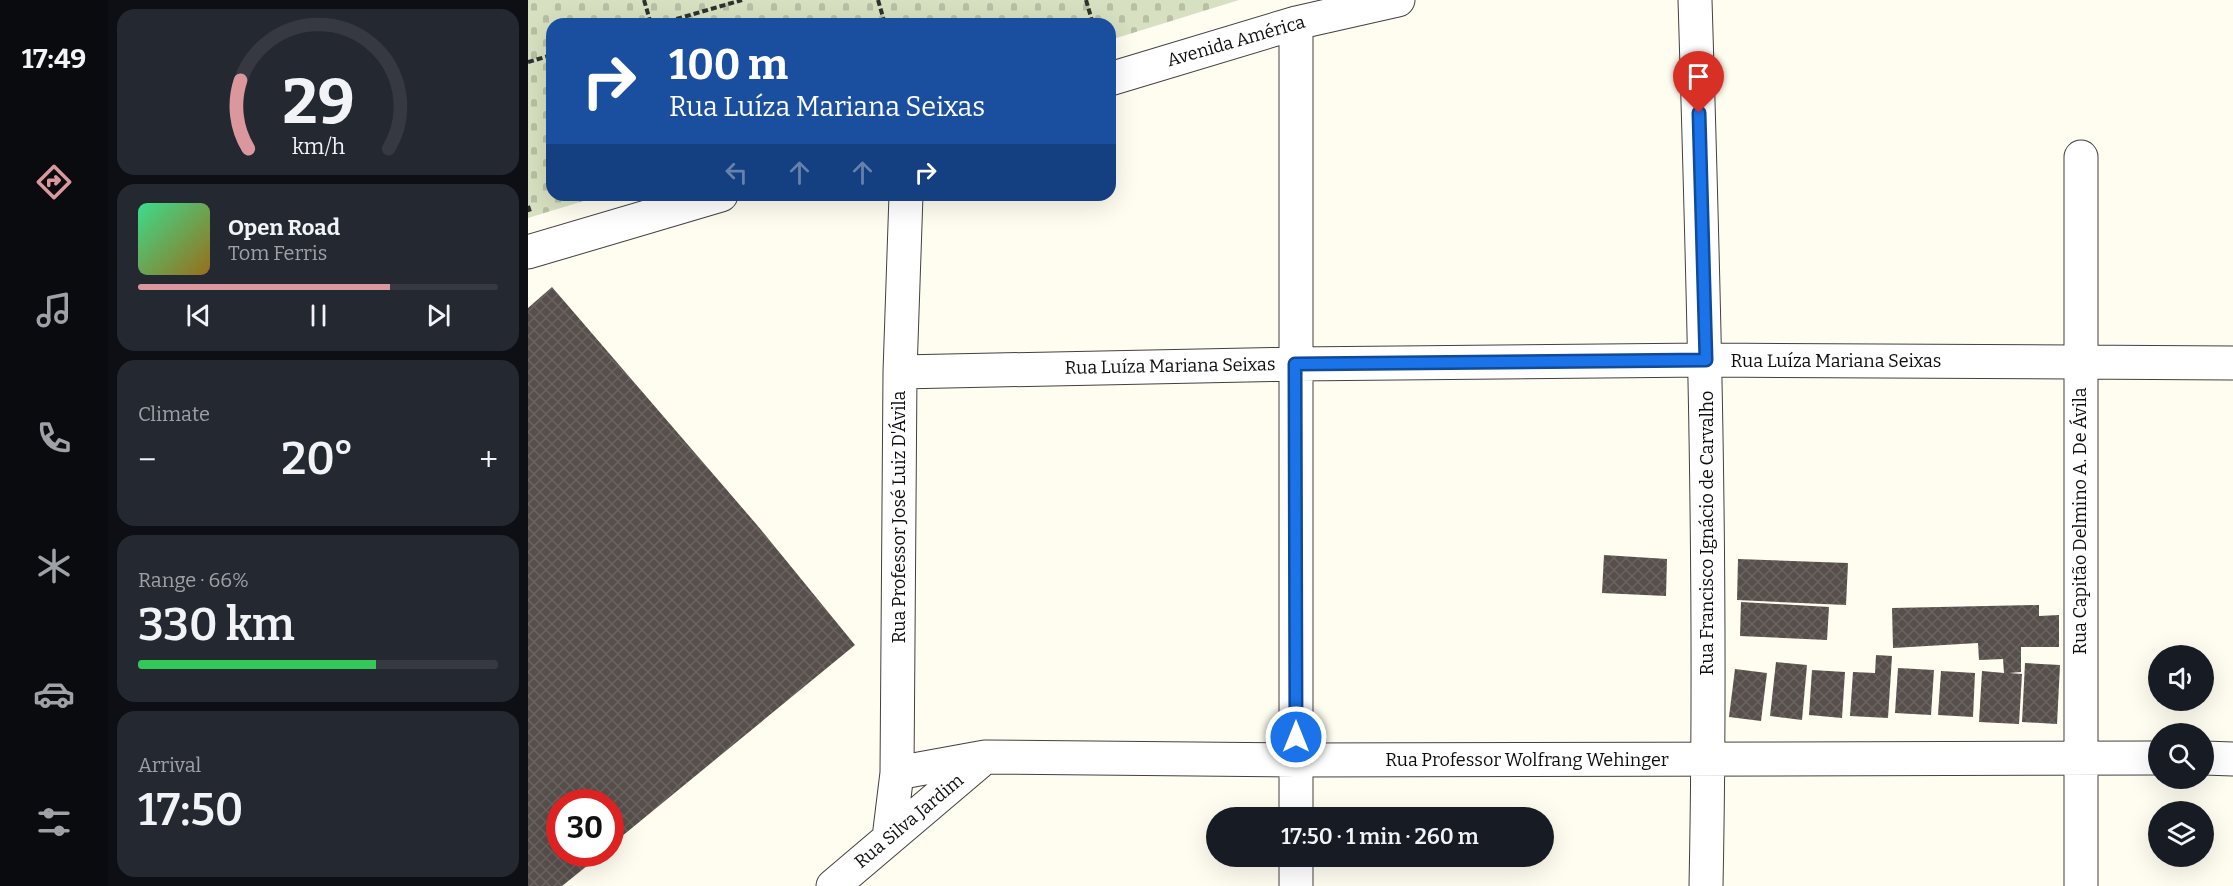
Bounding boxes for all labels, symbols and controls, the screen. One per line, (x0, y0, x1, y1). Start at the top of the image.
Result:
street label: Avenida América (1164, 11, 1308, 71)
text: 100 m (669, 40, 788, 90)
icon: right (570, 42, 648, 120)
text: 17:49 (22, 43, 86, 75)
pin (1673, 51, 1724, 113)
icon: arrive (1682, 60, 1715, 93)
text: 29 (282, 65, 354, 140)
text: Rua Luíza Mariana Seixas (669, 91, 985, 123)
text: km/h (291, 135, 345, 161)
icon: left (720, 156, 753, 189)
icon: ahead (783, 156, 816, 189)
icon: ahead (846, 156, 879, 189)
icon: right (909, 156, 942, 189)
icon: directions (33, 161, 75, 203)
text: Open Road (228, 214, 340, 241)
text: Tom Ferris (228, 241, 327, 265)
icon: music (33, 289, 75, 331)
icon: previous (182, 299, 215, 332)
icon: pause (302, 299, 335, 332)
icon: next (422, 299, 455, 332)
street label: Rua Luíza Mariana Seixas (1731, 350, 1941, 372)
street label: Rua Luíza Mariana Seixas (1064, 353, 1276, 379)
street label: Rua Capitão Delmino A. De Ávila (2069, 387, 2091, 655)
street label: Rua Professor José Luiz D'Ávila (888, 391, 910, 643)
street label: Rua Francisco Ignácio de Carvalho (1696, 391, 1718, 675)
text: Climate (138, 402, 210, 426)
icon: phone (33, 417, 75, 459)
text: 20° (281, 432, 354, 486)
text: − (138, 440, 156, 480)
text: + (479, 440, 498, 480)
icon: climate (33, 545, 75, 587)
text: Range · 66% (138, 568, 249, 592)
text: 330 km (138, 598, 295, 652)
map controls (2148, 645, 2214, 867)
button: sound (2148, 645, 2214, 711)
icon: car (33, 673, 75, 715)
position arrow (1264, 705, 1328, 769)
button: search (2148, 723, 2214, 789)
street label: Rua Professor Wolfrang Wehinger (1385, 749, 1669, 771)
text: Arrival (138, 753, 201, 777)
street label: Rua Silva Jardim (850, 769, 968, 873)
text: 17:50 (138, 783, 244, 837)
speed limit sign: 30 (546, 789, 624, 867)
icon: filters (33, 801, 75, 843)
button: layers (2148, 801, 2214, 867)
text: 17:50 · 1 min · 260 m (1281, 823, 1479, 850)

